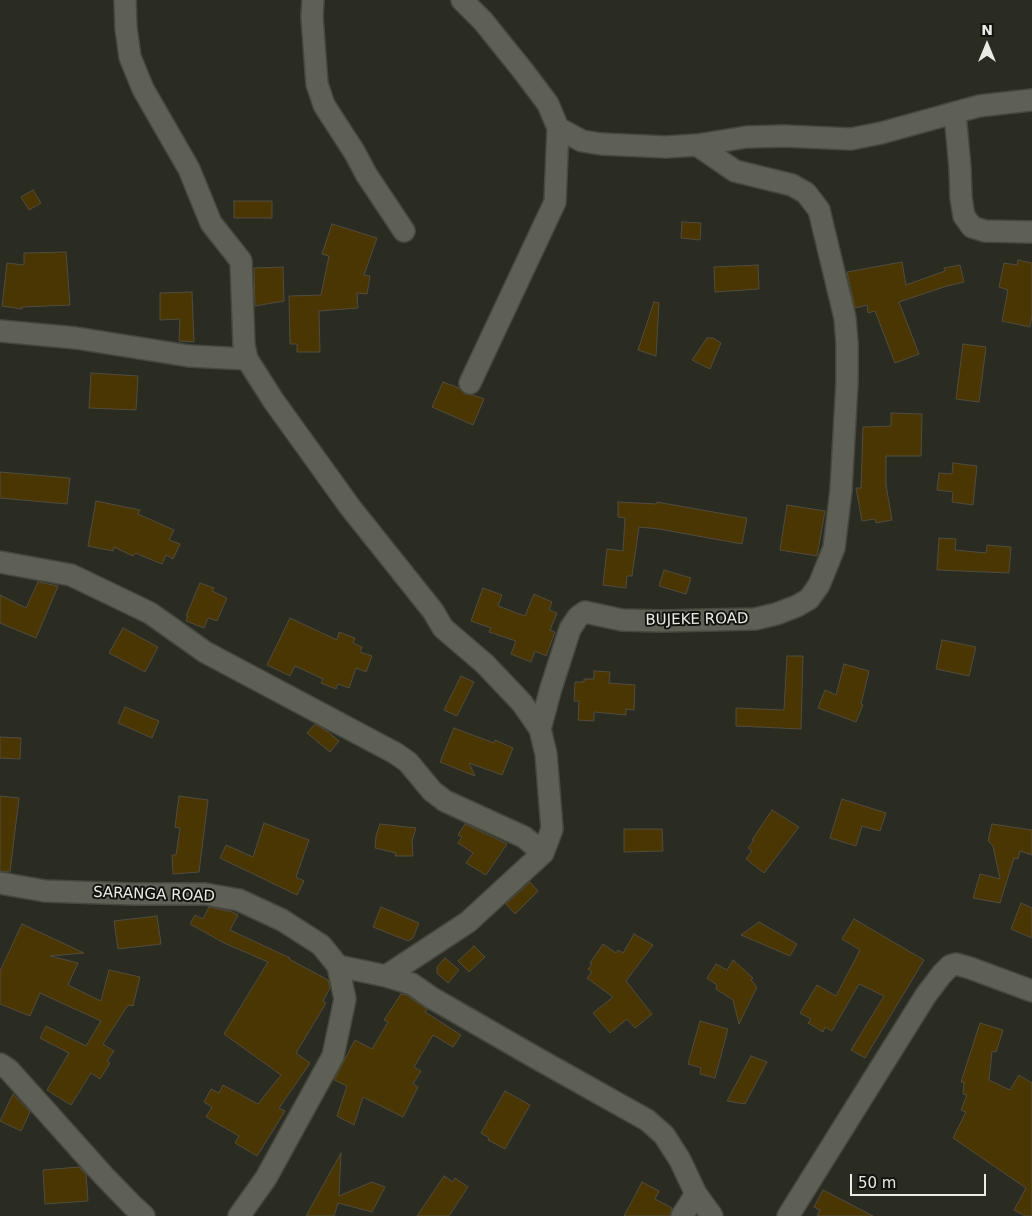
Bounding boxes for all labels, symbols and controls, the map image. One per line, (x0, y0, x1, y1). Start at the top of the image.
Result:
north arrow (962, 20, 1012, 70)
text: N (981, 22, 993, 38)
street label: BUJEKE ROAD (645, 610, 749, 630)
street label: SARANGA ROAD (93, 884, 215, 906)
scale bar (852, 1164, 988, 1196)
text: 50 m (858, 1174, 896, 1192)

